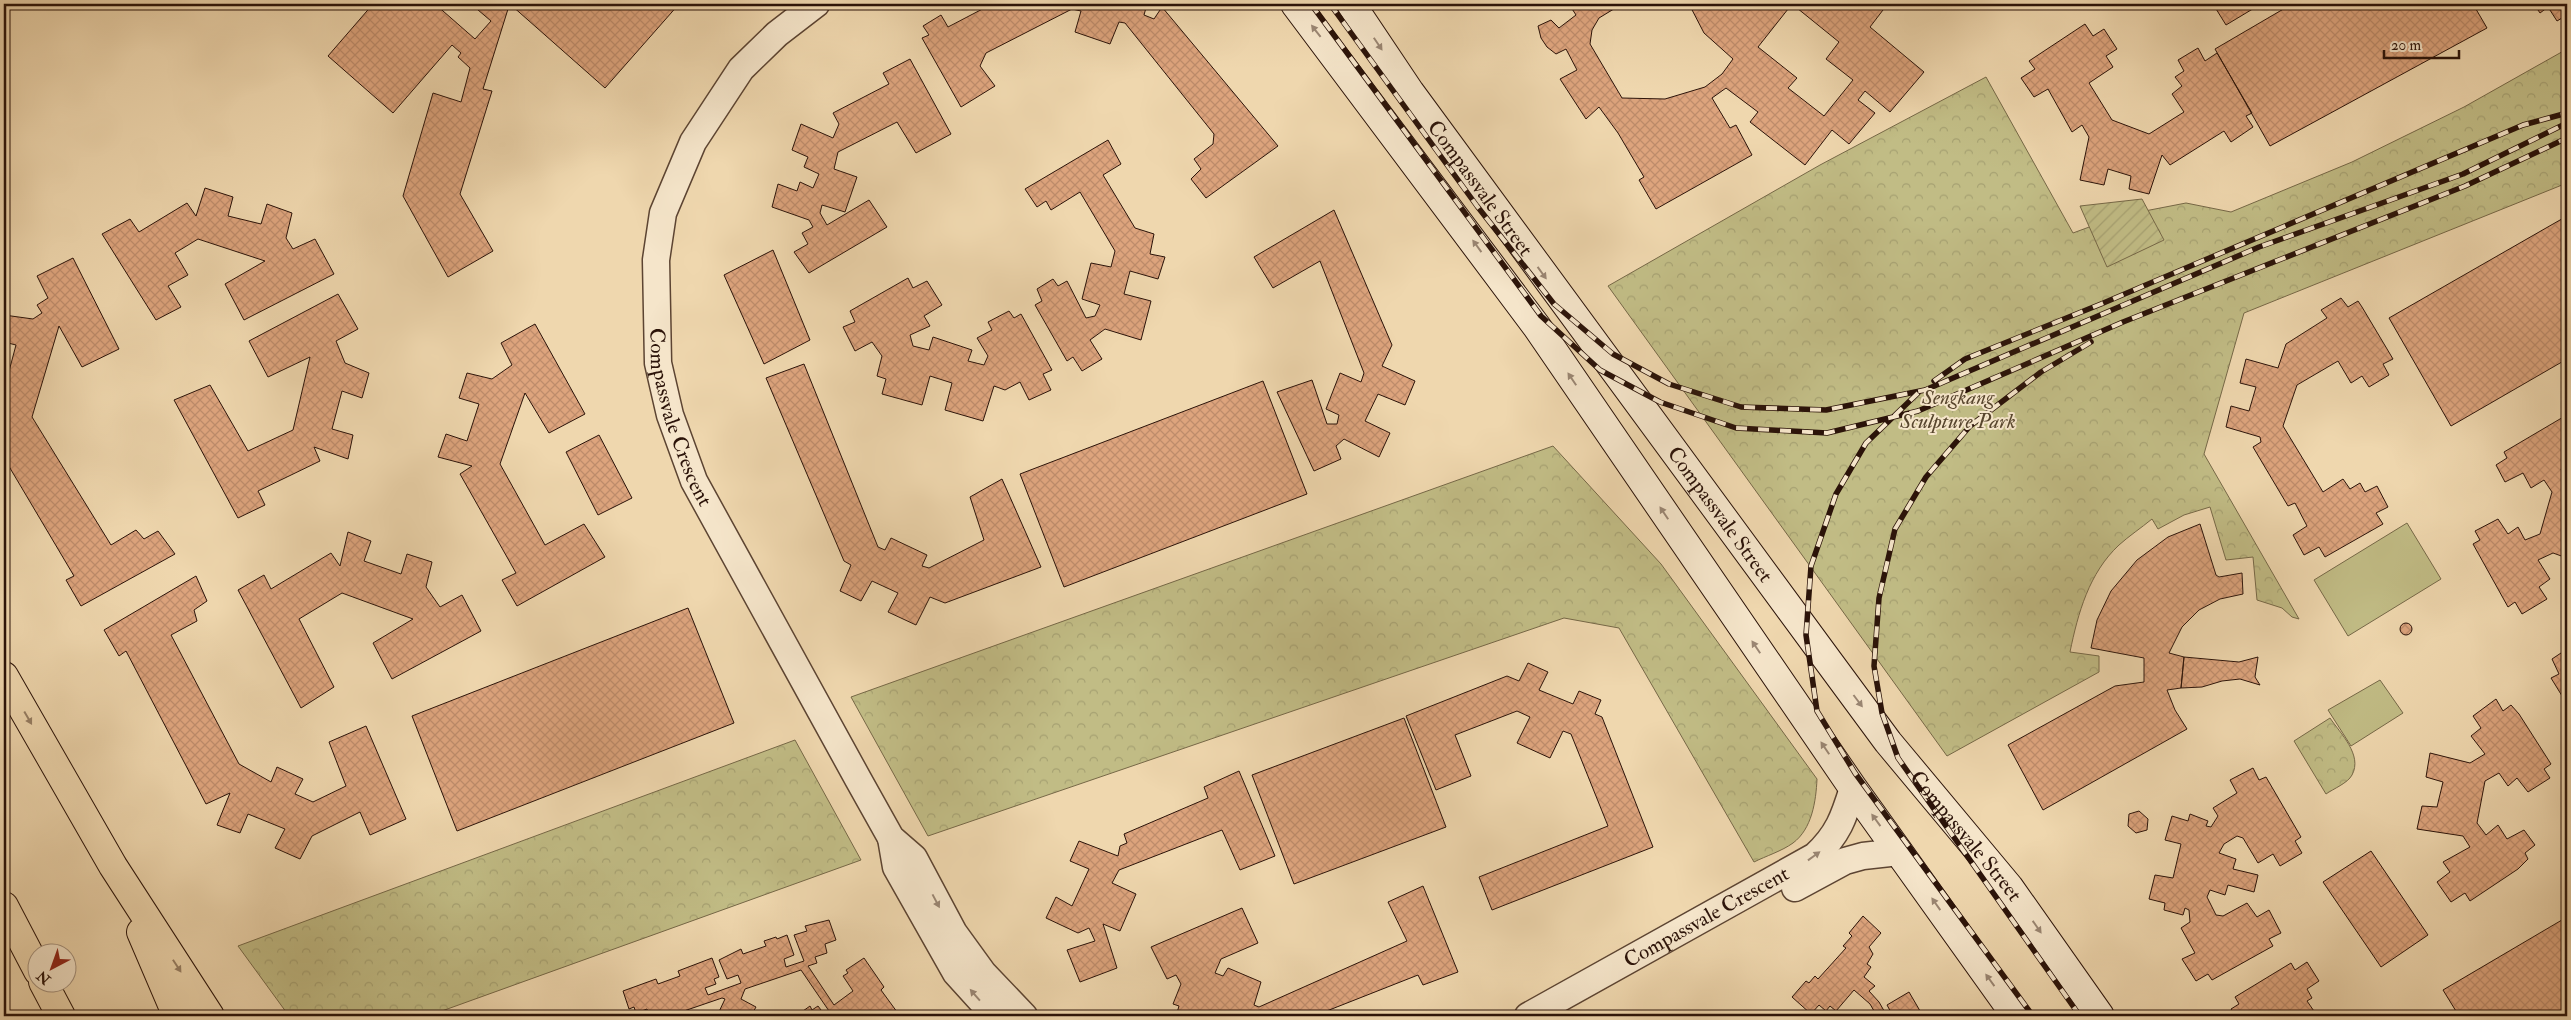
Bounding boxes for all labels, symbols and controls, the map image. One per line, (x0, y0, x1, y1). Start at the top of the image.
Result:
one-way arrow (1311, 24, 1321, 38)
scale bar (2384, 28, 2458, 60)
text: 20 m (2391, 36, 2421, 55)
one-way arrow (1373, 38, 1383, 51)
street label: Compassvale Street (1421, 115, 1539, 262)
one-way arrow (1472, 239, 1482, 253)
one-way arrow (1537, 266, 1547, 280)
street label: Compassvale Crescent (643, 328, 718, 511)
one-way arrow (1567, 372, 1577, 385)
park label: Sengkang Sculpture Park (1899, 384, 2016, 435)
street label: Compassvale Street (1661, 441, 1779, 588)
one-way arrow (1659, 506, 1669, 519)
one-way arrow (1751, 640, 1761, 653)
one-way arrow (1853, 694, 1863, 708)
one-way arrow (24, 710, 32, 725)
one-way arrow (1821, 741, 1830, 755)
street label: Compassvale Street (1904, 765, 2028, 907)
one-way arrow (1871, 813, 1881, 827)
one-way arrow (1807, 850, 1820, 861)
street label: Compassvale Crescent (1619, 860, 1794, 974)
one-way arrow (932, 894, 941, 907)
one-way arrow (1931, 897, 1941, 911)
one-way arrow (2032, 920, 2042, 934)
north arrow (28, 942, 78, 992)
one-way arrow (173, 959, 182, 973)
text: N (33, 967, 55, 989)
one-way arrow (1985, 973, 1995, 987)
one-way arrow (970, 989, 981, 1001)

